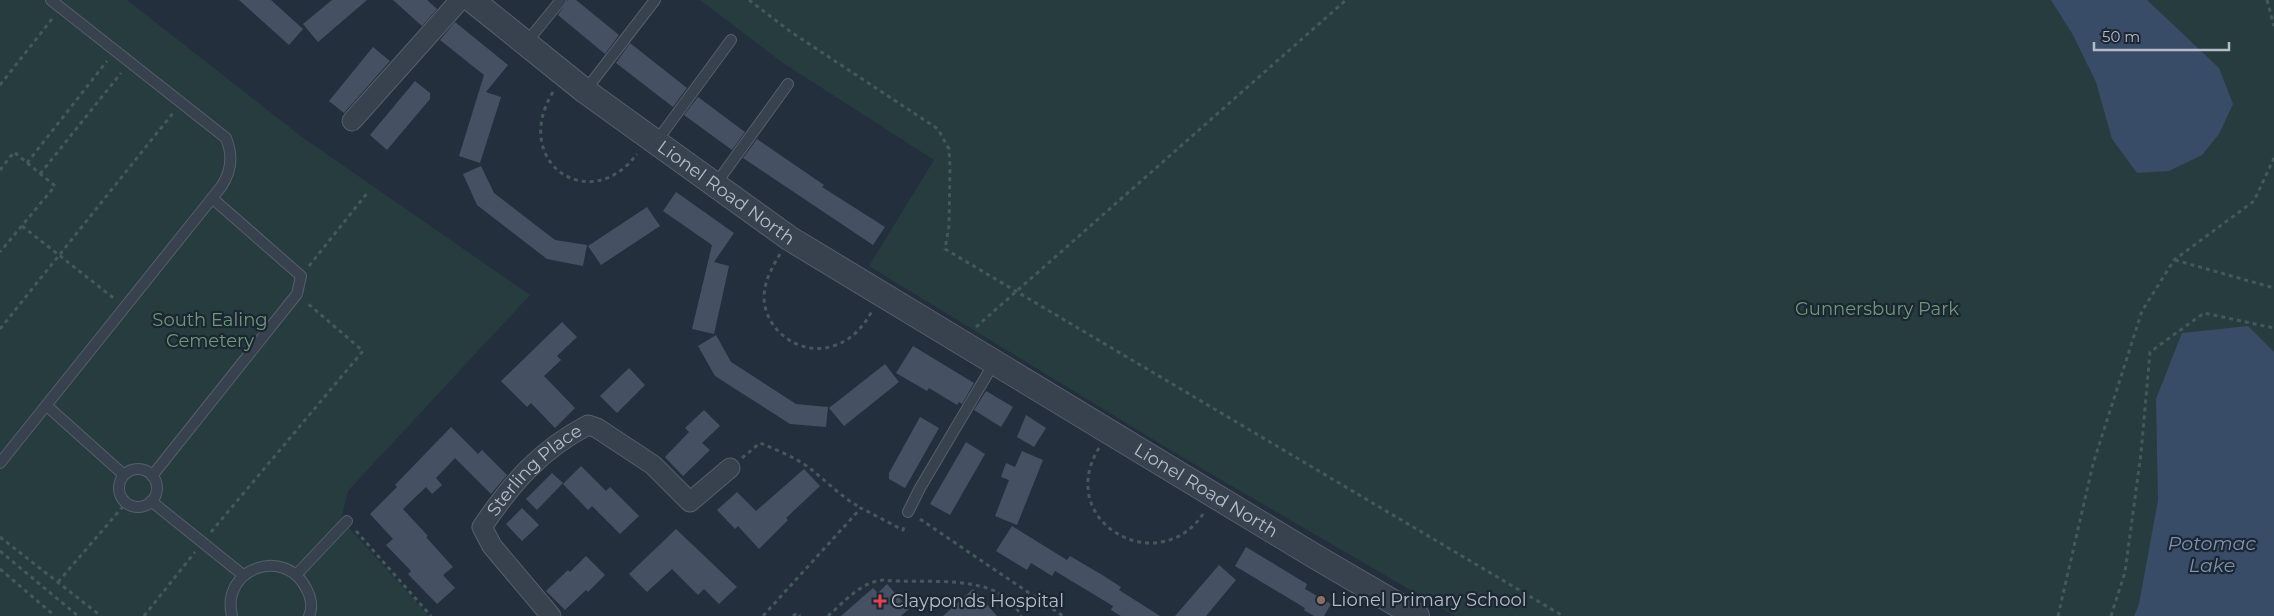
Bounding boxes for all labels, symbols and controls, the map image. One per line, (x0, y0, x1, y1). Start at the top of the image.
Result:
scale bar (2094, 20, 2229, 52)
text: 50 m (2102, 27, 2140, 46)
street label: Lionel Road North (653, 136, 799, 250)
park label: Gunnersbury Park (1795, 298, 1959, 320)
park label: South Ealing Cemetery (152, 309, 268, 352)
street label: Sterling Place (482, 420, 586, 520)
street label: Lionel Road North (1130, 439, 1282, 542)
water label: Potomac Lake (2168, 532, 2256, 577)
place label: Lionel Primary School (1331, 589, 1527, 611)
place label: Clayponds Hospital (891, 590, 1064, 612)
marker: Clayponds Hospital (873, 594, 887, 608)
marker: Lionel Primary School (1315, 594, 1327, 606)

